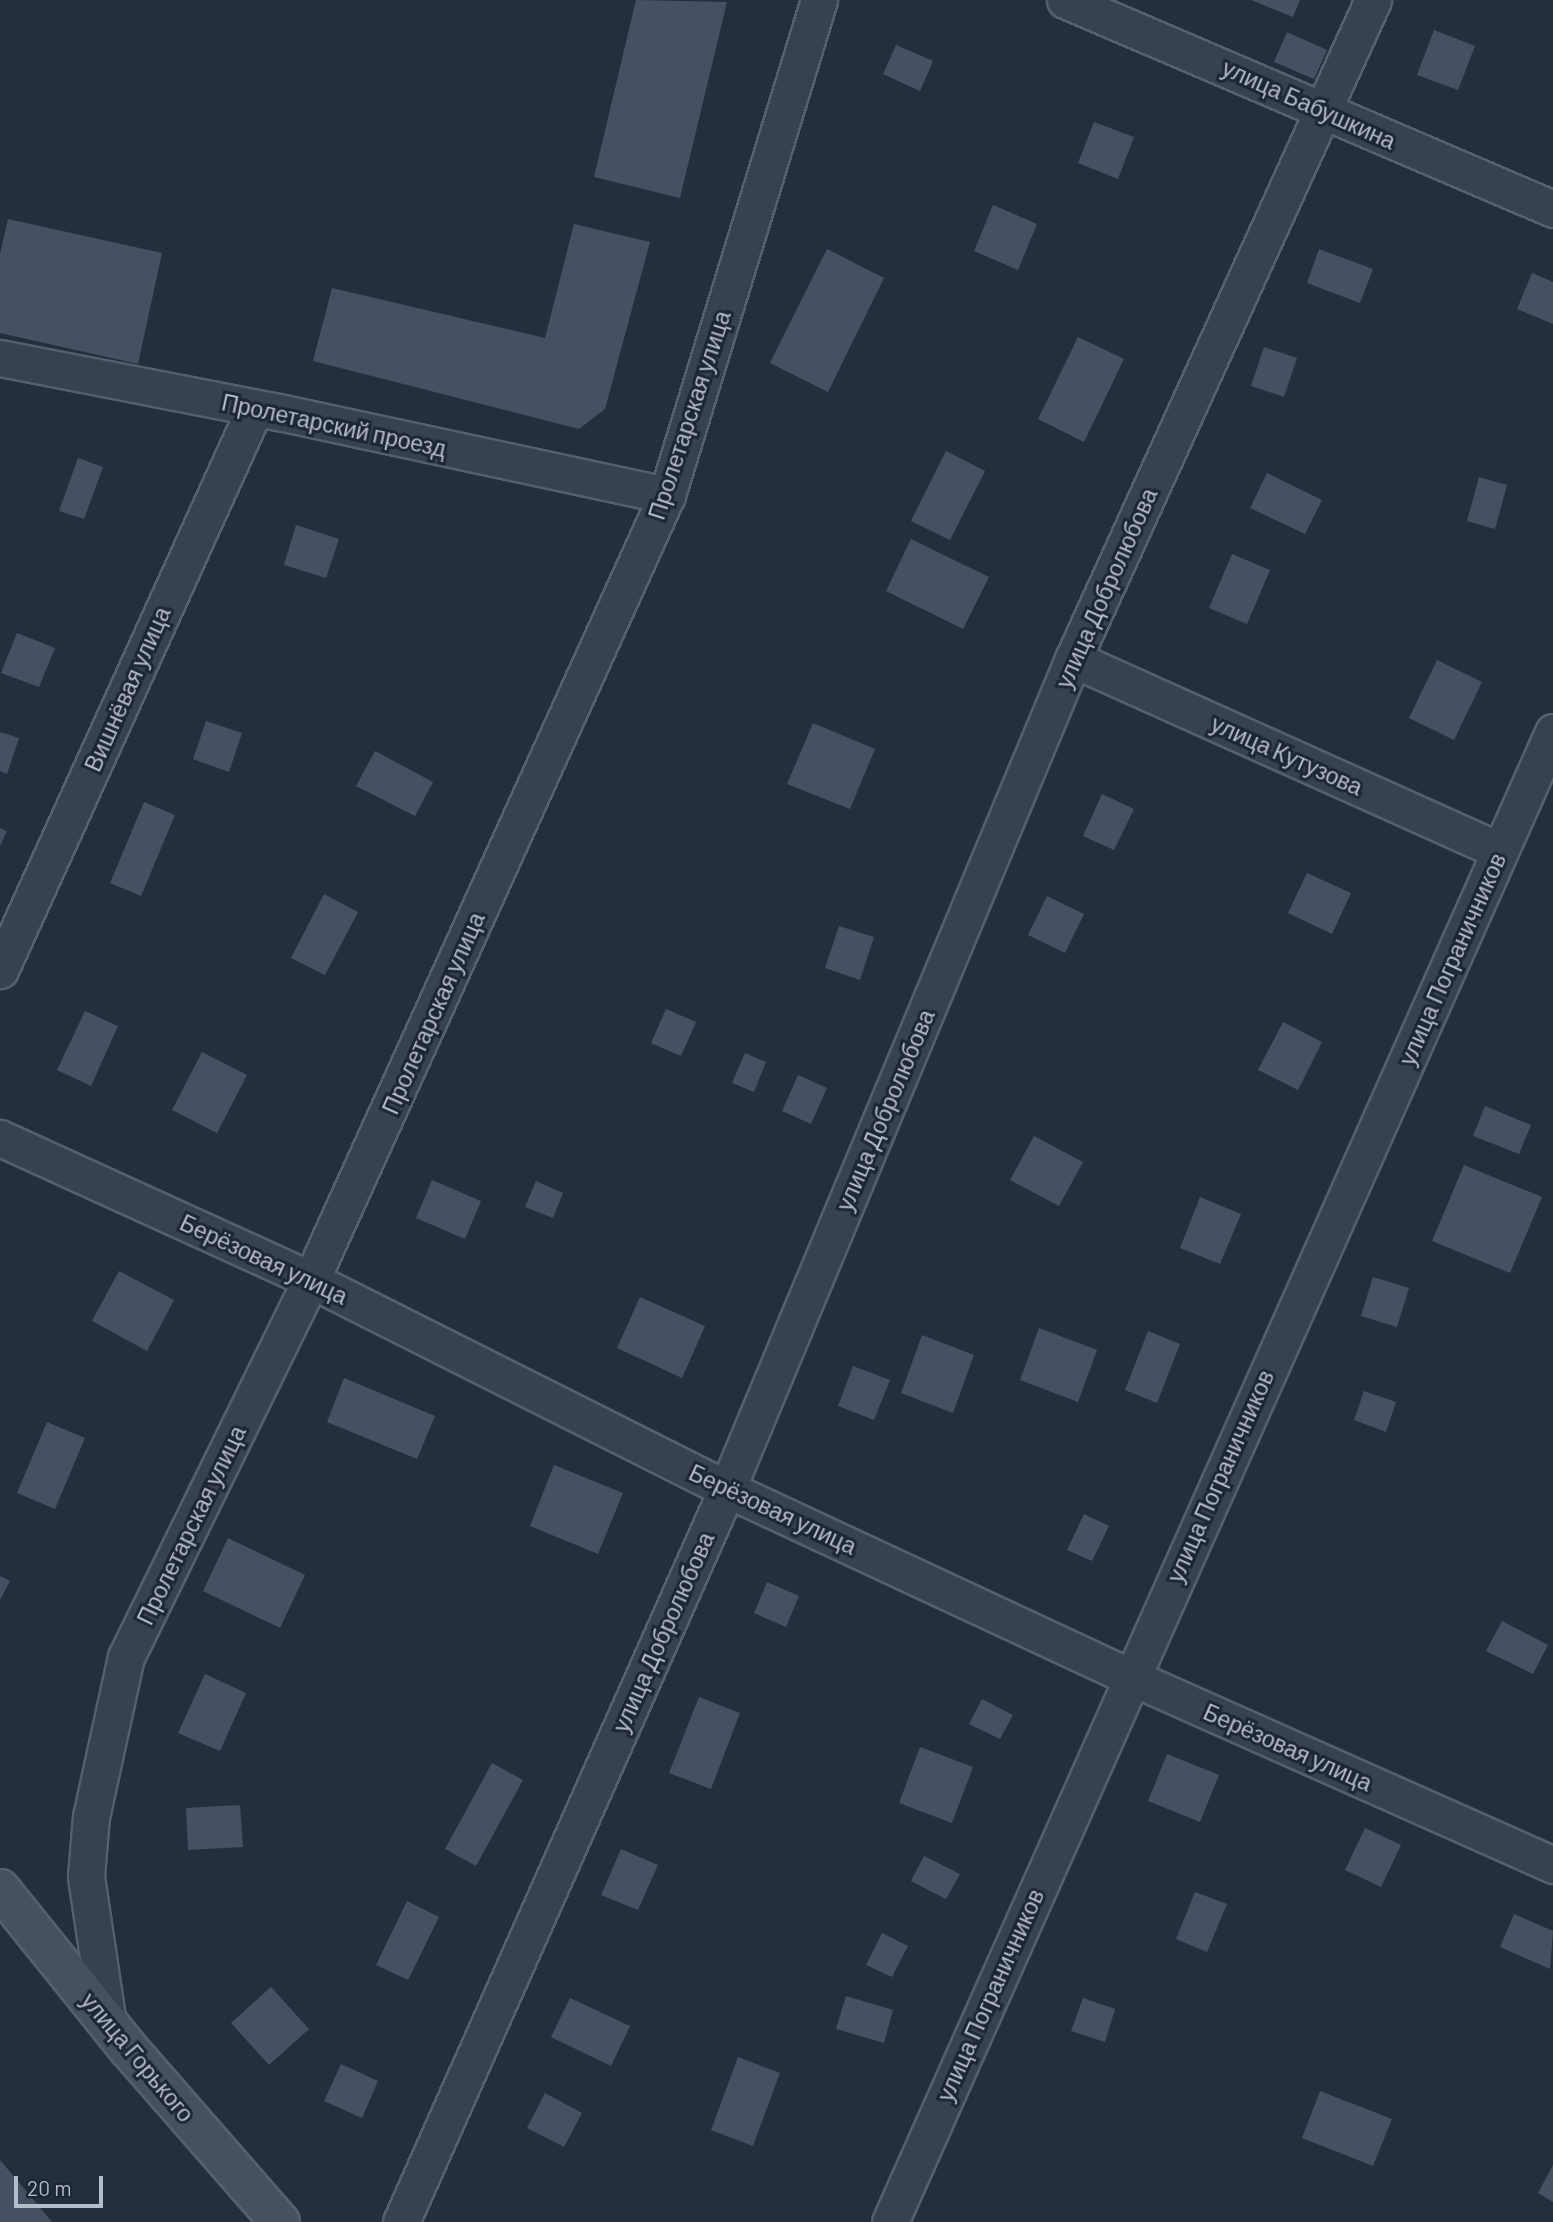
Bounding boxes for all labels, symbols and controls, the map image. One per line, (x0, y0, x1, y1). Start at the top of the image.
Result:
street label: улица Бабушкина (1218, 53, 1400, 155)
street label: Пролетарская улица (642, 307, 736, 523)
street label: Пролетарский проезд (219, 388, 449, 462)
street label: улица Добролюбова (1049, 484, 1163, 692)
street label: Вишнёвая улица (78, 602, 176, 776)
street label: улица Кутузова (1207, 709, 1367, 801)
street label: улица Пограничников (1393, 849, 1511, 1069)
street label: Пролетарская улица (376, 908, 490, 1118)
street label: улица Добролюбова (830, 1005, 940, 1215)
street label: Берёзовая улица (176, 1208, 352, 1310)
street label: улица Пограничников (1161, 1366, 1279, 1586)
street label: Пролетарская улица (131, 1421, 251, 1629)
street label: Берёзовая улица (685, 1458, 861, 1560)
street label: улица Добролюбова (606, 1528, 720, 1736)
street label: Берёзовая улица (1199, 1697, 1377, 1797)
street label: улица Пограничников (931, 1885, 1049, 2105)
street label: улица Горького (76, 1987, 200, 2127)
scale bar (18, 2162, 107, 2206)
text: 20 m (27, 2175, 72, 2200)

